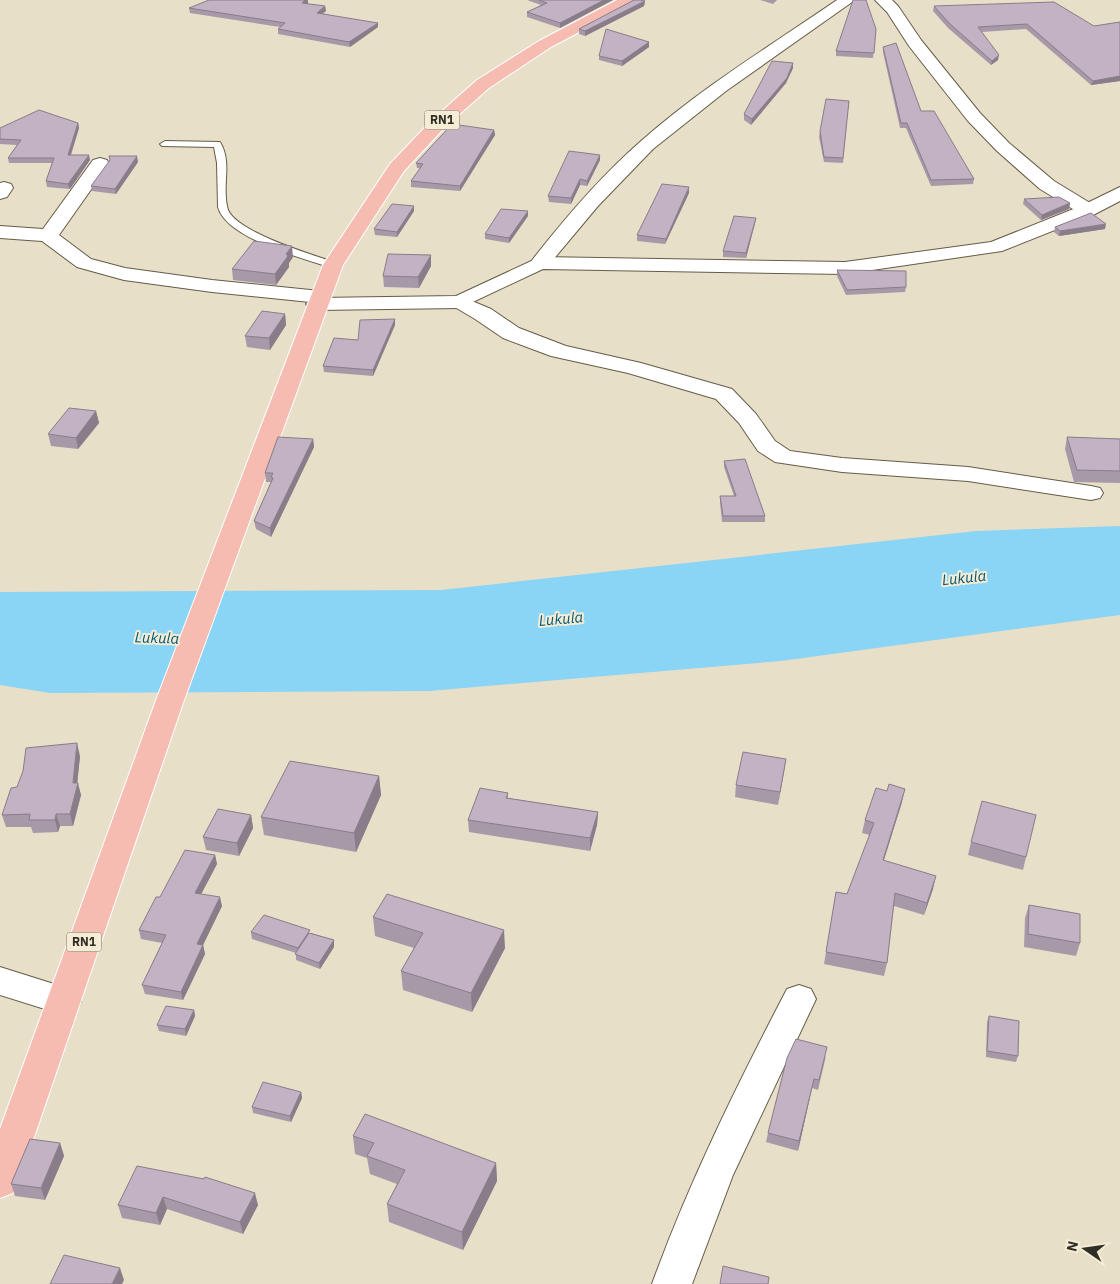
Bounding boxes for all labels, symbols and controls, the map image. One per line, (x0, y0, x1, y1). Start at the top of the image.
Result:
road number: RN1 (424, 110, 460, 130)
water label: Lukula (941, 566, 987, 589)
water label: Lukula (538, 607, 584, 630)
water label: Lukula (134, 627, 180, 648)
road number: RN1 (66, 932, 102, 952)
north arrow (1060, 1224, 1110, 1274)
text: N (1062, 1239, 1082, 1253)

